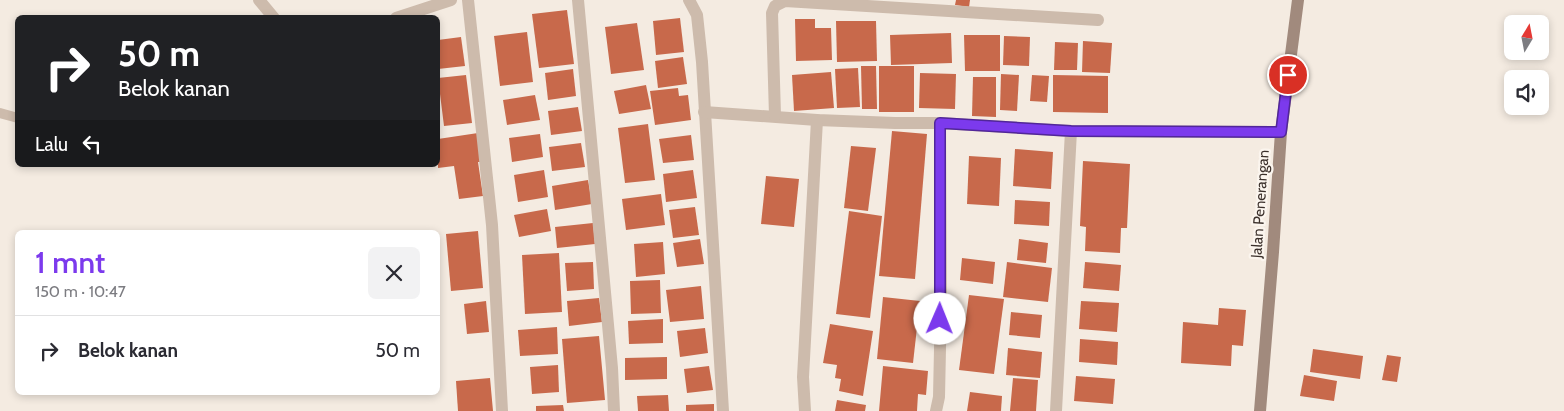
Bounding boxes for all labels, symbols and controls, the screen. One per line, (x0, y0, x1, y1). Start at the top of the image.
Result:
north arrow (1504, 15, 1549, 60)
map controls (1504, 15, 1549, 115)
text: 50 m (118, 32, 200, 75)
icon: right (35, 35, 100, 100)
pin (1267, 54, 1309, 96)
icon: arrive (1274, 61, 1302, 89)
button: sound (1504, 70, 1549, 115)
text: Belok kanan (118, 75, 230, 102)
icon: left (78, 130, 106, 158)
text: Lalu (35, 133, 68, 156)
street label: Jalan Penerangan (1247, 149, 1273, 260)
text: 1 mnt (35, 244, 105, 281)
button: close (368, 247, 420, 299)
text: 150 m · 10:47 (35, 282, 126, 301)
position arrow (913, 292, 965, 344)
icon: right (35, 337, 63, 365)
text: Belok kanan (78, 339, 178, 362)
text: 50 m (376, 339, 420, 362)

